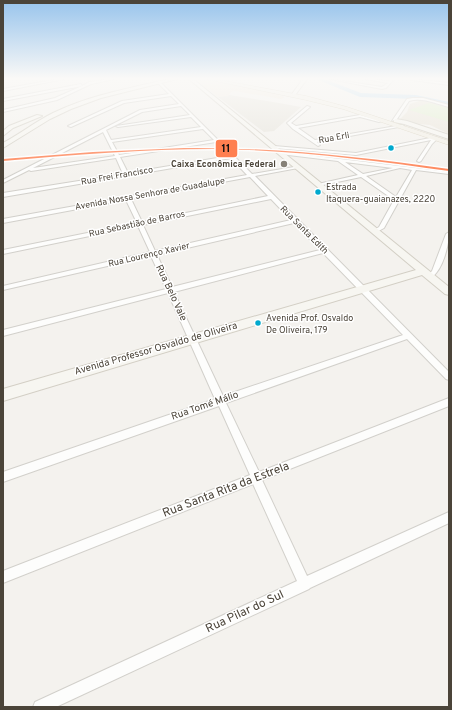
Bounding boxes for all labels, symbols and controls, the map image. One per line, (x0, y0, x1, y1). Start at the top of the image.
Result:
street label: Rua Erli (318, 130, 350, 146)
line badge: 11 (215, 139, 238, 158)
text: 11 (222, 142, 230, 156)
unlabelled marker (386, 143, 396, 153)
place label: Caixa Econômica Federal (171, 159, 276, 170)
marker: Caixa Econômica Federal (279, 159, 289, 169)
street label: Rua Frei Francisco (80, 164, 154, 188)
street label: Avenida Nossa Senhora de Guadalupe (74, 175, 226, 213)
place label: Estrada Itaquera-guaianazes, 2220 (326, 182, 435, 205)
marker: Estrada Itaquera-guaianazes, 2220 (313, 187, 323, 197)
street label: Rua Santa Edith (278, 204, 330, 256)
street label: Rua Sebastião de Barros (88, 208, 186, 240)
street label: Rua Lourenço Xavier (107, 240, 191, 270)
street label: Rua Belo Vale (152, 263, 190, 323)
place label: Avenida Prof. Osvaldo De Oliveira, 179 (266, 313, 353, 336)
marker: Avenida Prof. Osvaldo De Oliveira, 179 (253, 318, 263, 328)
street label: Avenida Professor Osvaldo de Oliveira (73, 319, 239, 379)
street label: Rua Tomé Málio (170, 388, 241, 424)
street label: Rua Santa Rita da Estrela (160, 458, 292, 522)
street label: Rua Pilar do Sul (203, 587, 287, 637)

